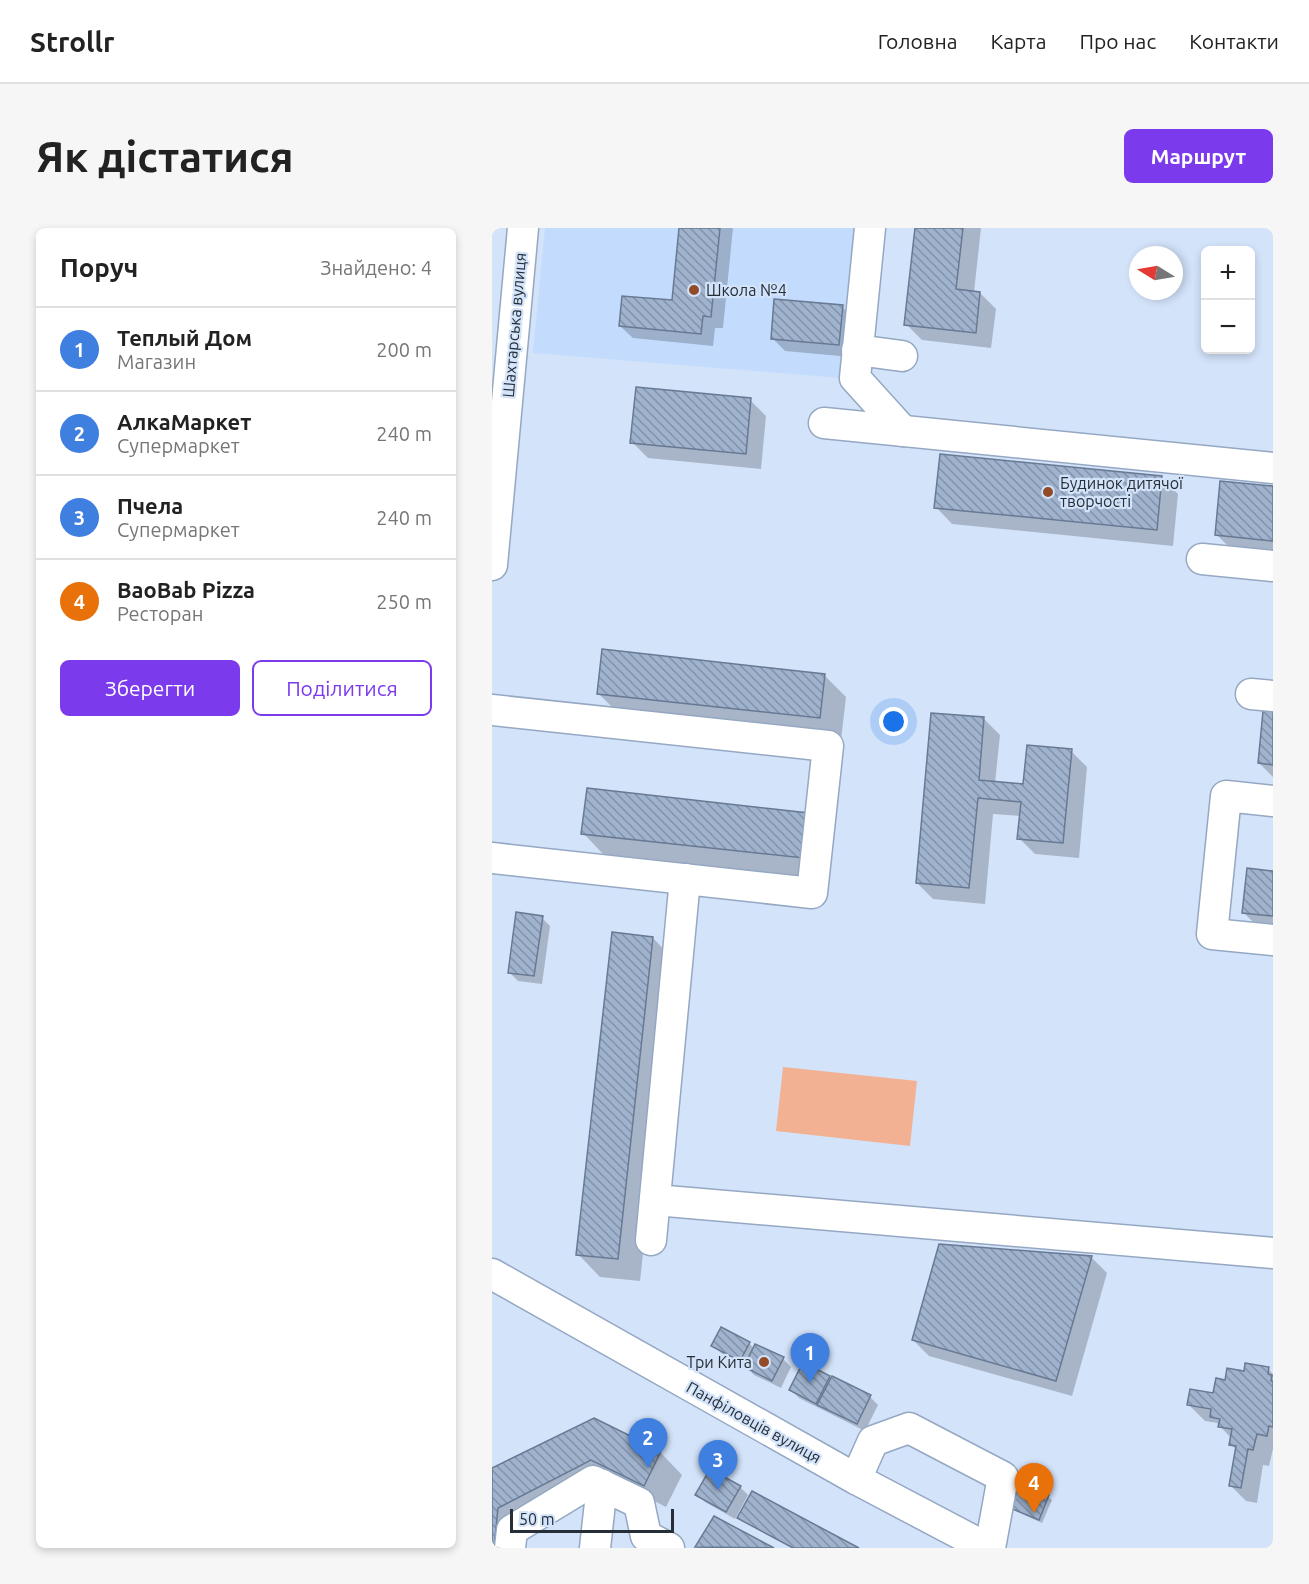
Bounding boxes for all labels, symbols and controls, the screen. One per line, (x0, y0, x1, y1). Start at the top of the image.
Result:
text: Strollr (30, 26, 115, 57)
text: Головна (878, 29, 958, 53)
text: Карта (991, 29, 1046, 53)
text: Про нас (1079, 29, 1156, 53)
text: Контакти (1189, 29, 1279, 53)
button: Маршрут (1124, 129, 1273, 183)
text: Як дістатися (36, 133, 294, 180)
north arrow (1129, 246, 1183, 300)
map controls (1201, 246, 1255, 354)
button: + (1201, 246, 1255, 300)
street label: Шахтарська вулиця (499, 252, 529, 398)
text: Поруч (60, 253, 138, 282)
text: Знайдено: 4 (320, 256, 432, 279)
place label: Школа №4 (706, 281, 787, 299)
marker: Школа №4 (687, 283, 701, 297)
button: − (1201, 300, 1255, 354)
text: Теплый Дом (117, 325, 252, 350)
text: 1 (74, 338, 85, 361)
text: 200 m (376, 338, 432, 361)
text: Магазин (117, 350, 196, 373)
text: АлкаМаркет (117, 409, 251, 434)
text: 2 (74, 422, 85, 445)
text: 240 m (376, 422, 432, 445)
text: Супермаркет (117, 434, 240, 457)
place label: Будинок дитячої творчості (1060, 474, 1184, 510)
marker: Будинок дитячої творчості (1041, 485, 1055, 499)
text: Пчела (117, 493, 183, 518)
text: 3 (74, 506, 85, 529)
text: 240 m (376, 506, 432, 529)
text: Супермаркет (117, 518, 240, 541)
text: BaoBab Pizza (117, 577, 255, 602)
text: 4 (74, 590, 85, 613)
text: 250 m (376, 590, 432, 613)
text: Ресторан (117, 602, 203, 625)
button: Зберегти (60, 660, 240, 716)
button: Поділитися (252, 660, 432, 716)
your location (879, 707, 908, 736)
pin: 1 (790, 1334, 830, 1383)
place label: Три Кита (686, 1353, 752, 1371)
marker: Три Кита (757, 1355, 771, 1369)
street label: Панфіловців вулиця (684, 1378, 824, 1466)
pin: 2 (628, 1418, 668, 1468)
pin: 3 (698, 1440, 738, 1490)
pin: 4 (1014, 1464, 1054, 1513)
scale bar (510, 1506, 674, 1534)
text: 50 m (519, 1510, 555, 1528)

